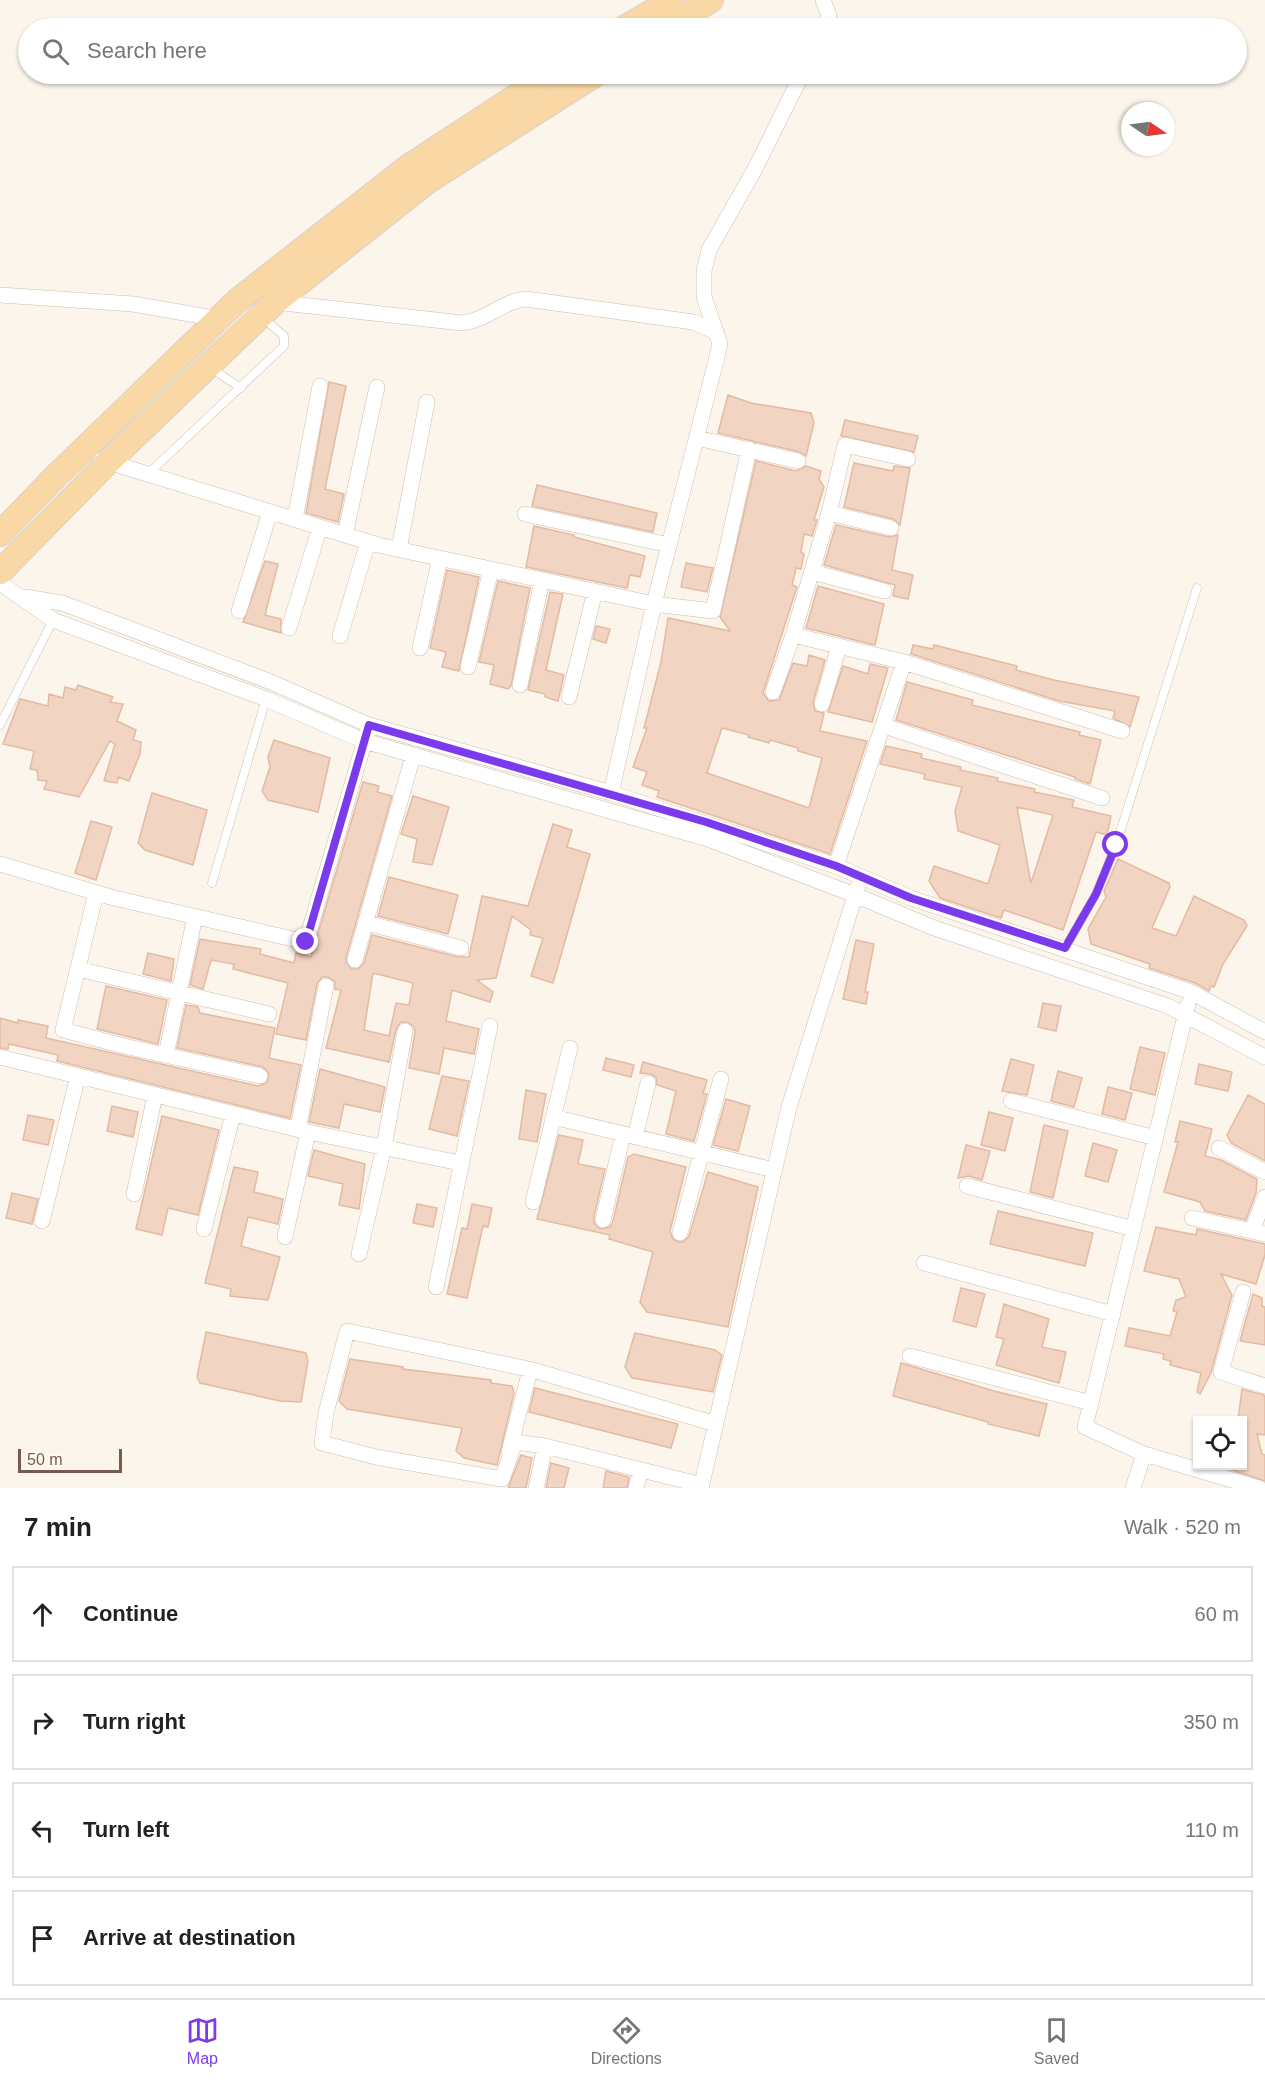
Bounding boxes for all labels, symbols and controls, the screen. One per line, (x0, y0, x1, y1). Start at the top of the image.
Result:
search box (18, 18, 1247, 84)
icon: search (39, 35, 72, 68)
text: Search here (87, 38, 207, 63)
north arrow (1121, 102, 1175, 156)
route start (1102, 831, 1128, 857)
route end (292, 928, 318, 954)
map controls (1193, 1416, 1247, 1470)
button: locate (1193, 1416, 1247, 1470)
scale bar (18, 1446, 122, 1474)
text: 50 m (27, 1451, 63, 1468)
text: 7 min (24, 1512, 92, 1542)
text: Walk · 520 m (1124, 1516, 1241, 1538)
icon: ahead (26, 1598, 59, 1631)
text: Continue (83, 1601, 178, 1626)
text: 60 m (1195, 1603, 1239, 1625)
icon: right (26, 1706, 59, 1739)
text: Turn right (83, 1709, 185, 1734)
text: 350 m (1183, 1711, 1239, 1733)
icon: left (26, 1814, 59, 1847)
text: Turn left (83, 1817, 169, 1842)
text: 110 m (1185, 1819, 1239, 1841)
icon: arrive (26, 1922, 59, 1955)
text: Arrive at destination (83, 1925, 296, 1950)
tab: Map (186, 2014, 219, 2068)
tab: Directions (591, 2014, 662, 2068)
tab: Saved (1034, 2014, 1079, 2068)

